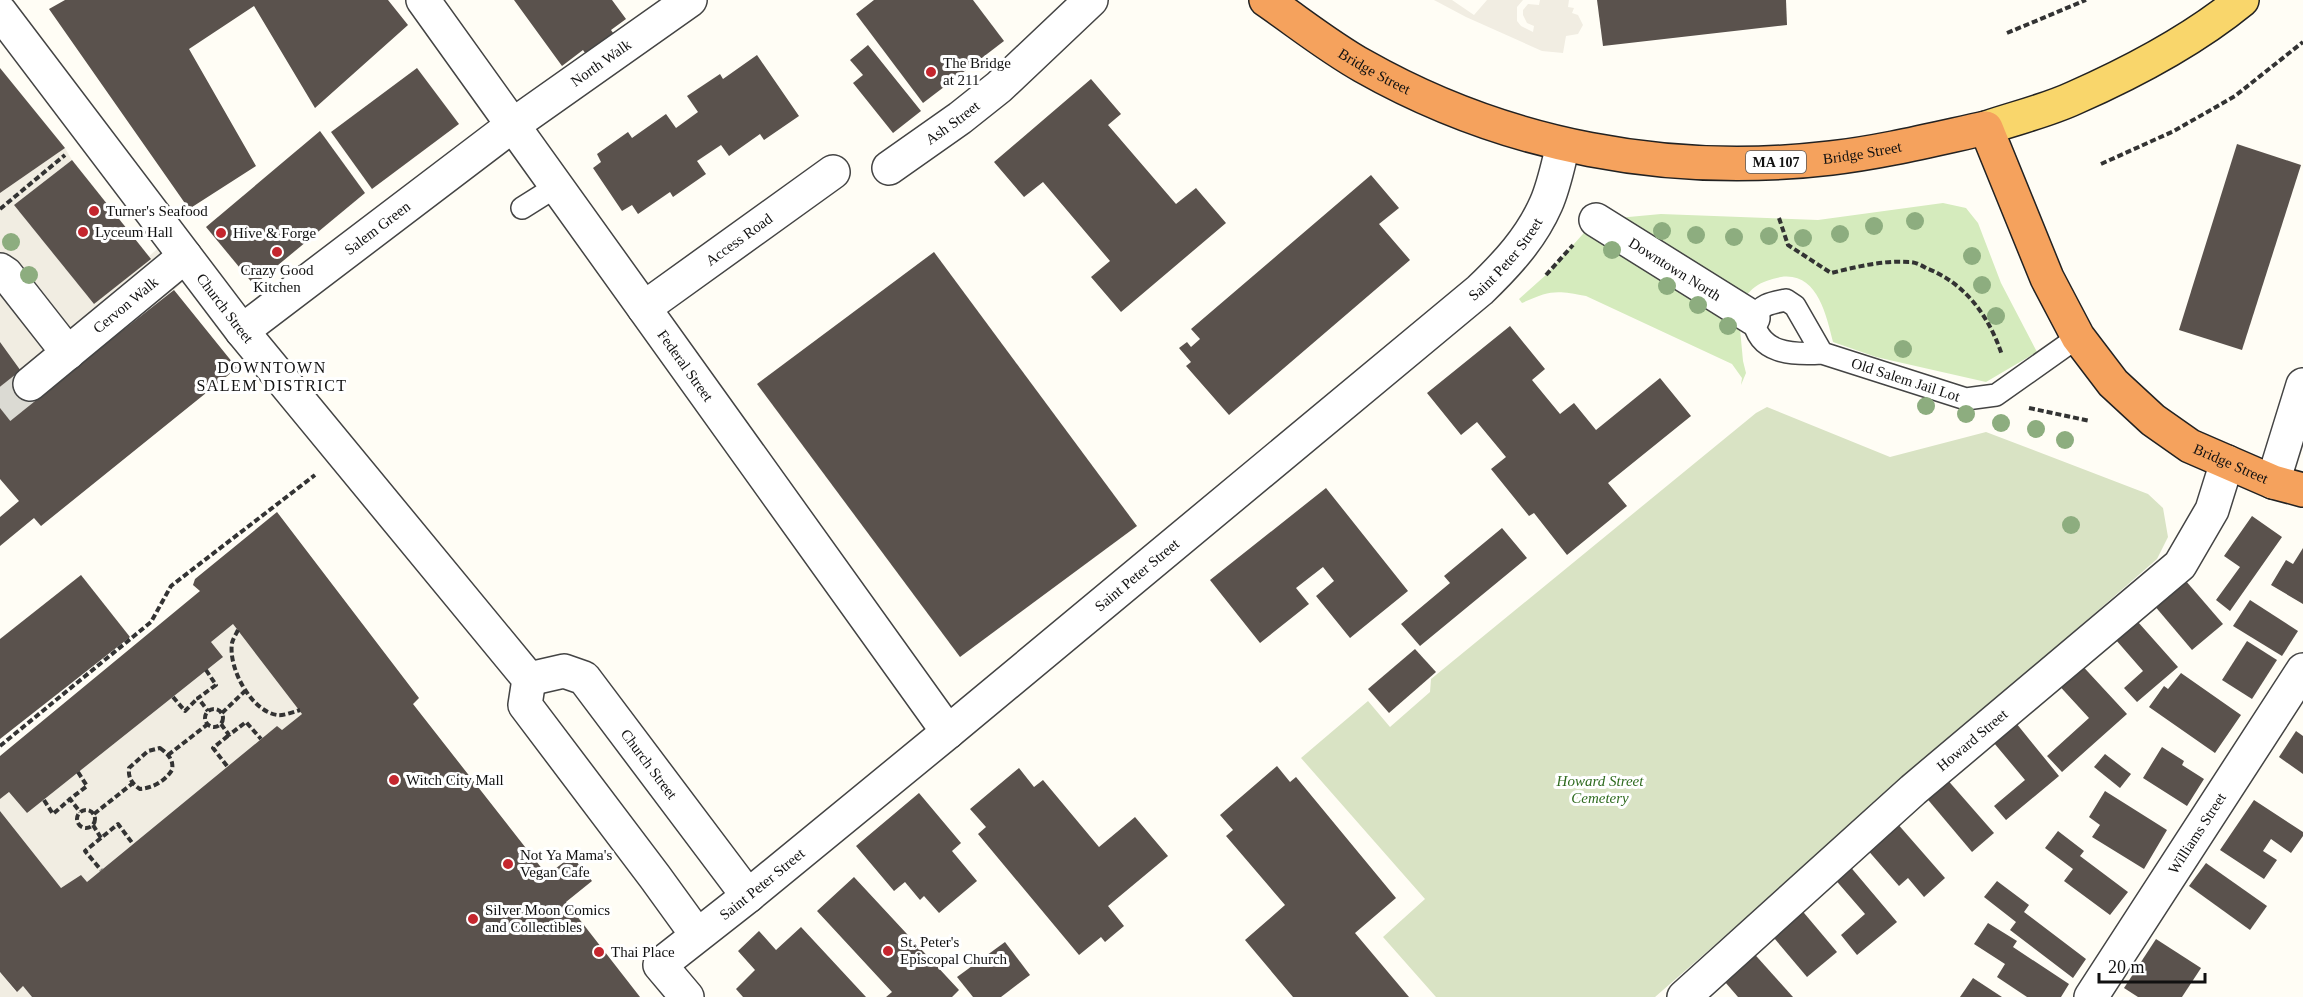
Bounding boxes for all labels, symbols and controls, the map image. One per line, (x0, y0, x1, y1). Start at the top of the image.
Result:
street label: North Walk (568, 36, 634, 90)
street label: Bridge Street (1335, 45, 1414, 98)
place label: The Bridge at 211 (943, 55, 1011, 88)
marker: The Bridge at 211 (924, 65, 938, 79)
street label: Ash Street (922, 97, 983, 148)
street label: Bridge Street (1822, 138, 1904, 167)
road number: MA 107 (1746, 151, 1806, 173)
street label: Salem Green (341, 198, 414, 258)
place label: Turner's Seafood (106, 203, 208, 219)
marker: Turner's Seafood (87, 204, 101, 218)
street label: Access Road (703, 210, 776, 269)
street label: Saint Peter Street (1466, 215, 1546, 304)
place label: Lyceum Hall (95, 224, 173, 240)
marker: Lyceum Hall (76, 225, 90, 239)
place label: Hive & Forge (233, 225, 316, 241)
marker: Hive & Forge (214, 226, 228, 240)
street label: Downtown North (1626, 235, 1724, 304)
marker: Crazy Good Kitchen (270, 245, 284, 259)
place label: Crazy Good Kitchen (241, 262, 314, 295)
street label: Church Street (193, 270, 257, 347)
street label: Cervon Walk (90, 273, 162, 336)
street label: Federal Street (654, 327, 717, 405)
street label: Old Salem Jail Lot (1849, 355, 1963, 405)
district label: DOWNTOWN SALEM DISTRICT (196, 359, 348, 394)
street label: Bridge Street (2191, 441, 2271, 487)
street label: Saint Peter Street (1092, 535, 1183, 614)
street label: Howard Street (1934, 705, 2011, 774)
street label: Church Street (618, 726, 681, 803)
place label: Witch City Mall (406, 772, 504, 788)
marker: Witch City Mall (387, 773, 401, 787)
park label: Howard Street Cemetery (1556, 773, 1644, 806)
street label: Williams Street (2165, 789, 2230, 877)
street label: Saint Peter Street (716, 845, 808, 923)
place label: Not Ya Mama's Vegan Cafe (520, 847, 612, 880)
marker: Not Ya Mama's Vegan Cafe (501, 857, 515, 871)
place label: Silver Moon Comics and Collectibles (485, 902, 610, 935)
marker: Silver Moon Comics and Collectibles (466, 912, 480, 926)
place label: St. Peter's Episcopal Church (900, 934, 1008, 967)
place label: Thai Place (611, 944, 675, 960)
marker: St. Peter's Episcopal Church (881, 944, 895, 958)
marker: Thai Place (592, 945, 606, 959)
scale bar (2099, 946, 2206, 984)
text: 20 m (2108, 957, 2145, 977)

